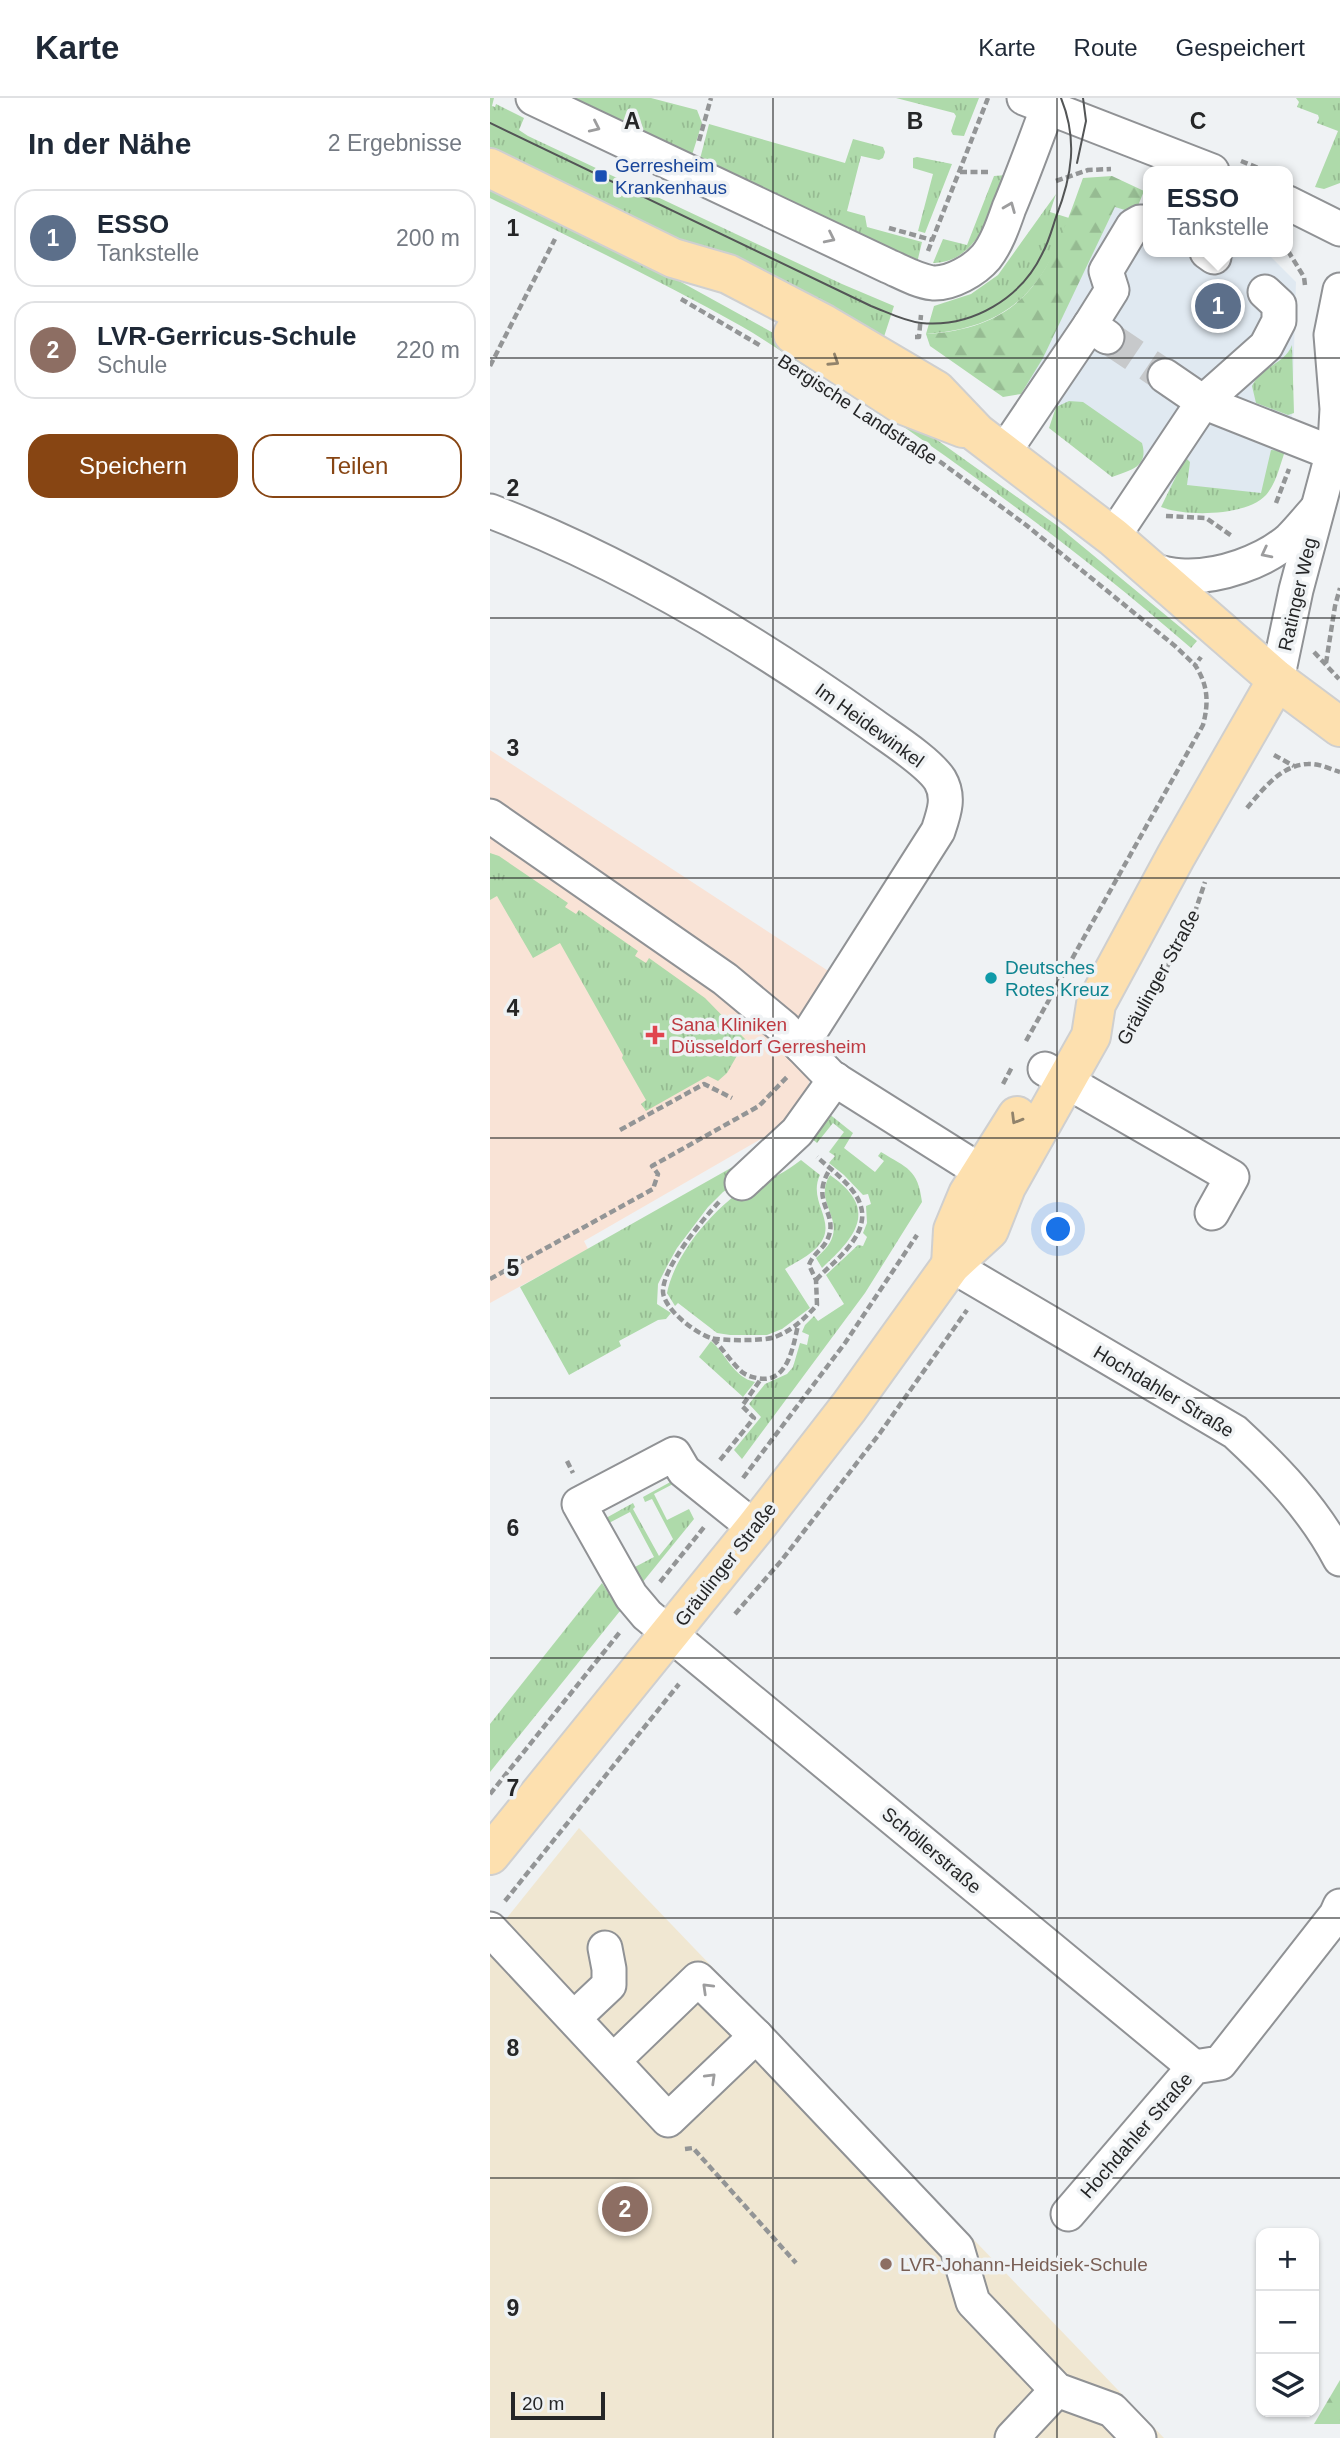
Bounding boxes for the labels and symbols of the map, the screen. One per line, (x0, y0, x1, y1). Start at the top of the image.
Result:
text: A (624, 108, 640, 134)
text: B (907, 108, 923, 134)
text: C (1190, 108, 1206, 134)
one-way arrow (588, 118, 600, 132)
place label: Gerresheim Krankenhaus (615, 155, 727, 198)
marker: Gerresheim Krankenhaus (593, 168, 609, 184)
one-way arrow (1001, 202, 1015, 214)
text: 1 (507, 215, 520, 241)
one-way arrow (823, 230, 835, 244)
pin: 1 (1195, 280, 1241, 332)
street label: Bergische Landstraße (774, 350, 941, 469)
one-way arrow (826, 352, 839, 365)
text: 2 (507, 475, 519, 501)
street label: Ratinger Weg (1274, 535, 1321, 653)
one-way arrow (1261, 545, 1273, 559)
street label: Im Heidewinkel (811, 679, 928, 772)
text: 3 (507, 735, 519, 761)
street label: Gräulinger Straße (1113, 906, 1204, 1048)
place label: Deutsches Rotes Kreuz (1005, 957, 1110, 1000)
marker: Deutsches Rotes Kreuz (983, 970, 999, 986)
text: 4 (507, 995, 520, 1021)
place label: Sana Kliniken Düsseldorf Gerresheim (671, 1014, 866, 1057)
marker: Sana Kliniken Düsseldorf Gerresheim (645, 1025, 665, 1045)
one-way arrow (1011, 1111, 1024, 1124)
your location (1041, 1212, 1075, 1246)
text: 5 (507, 1255, 520, 1281)
street label: Hochdahler Straße (1090, 1341, 1237, 1441)
street label: Gräulinger Straße (671, 1498, 780, 1630)
text: 6 (507, 1515, 519, 1541)
text: 7 (507, 1775, 519, 1801)
street label: Schöllerstraße (878, 1803, 985, 1898)
one-way arrow (702, 1984, 715, 1997)
text: 8 (507, 2035, 520, 2061)
street label: Hochdahler Straße (1076, 2068, 1197, 2202)
one-way arrow (703, 2074, 716, 2087)
pin: 2 (602, 2183, 648, 2235)
place label: LVR-Johann-Heidsiek-Schule (900, 2254, 1148, 2275)
marker: LVR-Johann-Heidsiek-Schule (878, 2256, 894, 2272)
text: 9 (507, 2295, 519, 2321)
scale bar (511, 2389, 606, 2421)

